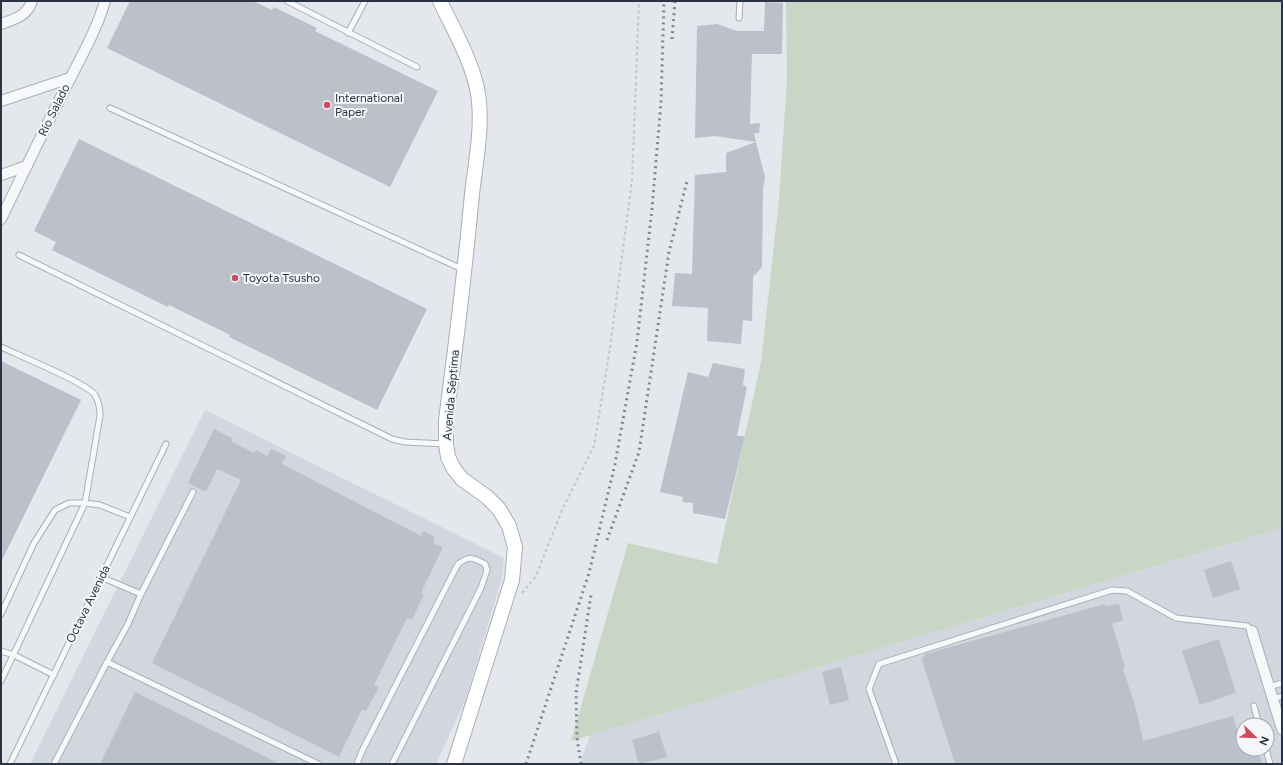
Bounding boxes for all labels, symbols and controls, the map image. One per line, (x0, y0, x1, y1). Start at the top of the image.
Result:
street label: Río Salado (35, 82, 73, 138)
place label: International Paper (335, 91, 403, 119)
marker: International Paper (322, 100, 332, 110)
place label: Toyota Tsusho (243, 271, 320, 285)
marker: Toyota Tsusho (230, 273, 240, 283)
street label: Avenida Séptima (440, 349, 462, 441)
street label: Octava Avenida (63, 563, 113, 645)
north arrow (1235, 717, 1275, 757)
text: N (1256, 734, 1271, 747)

